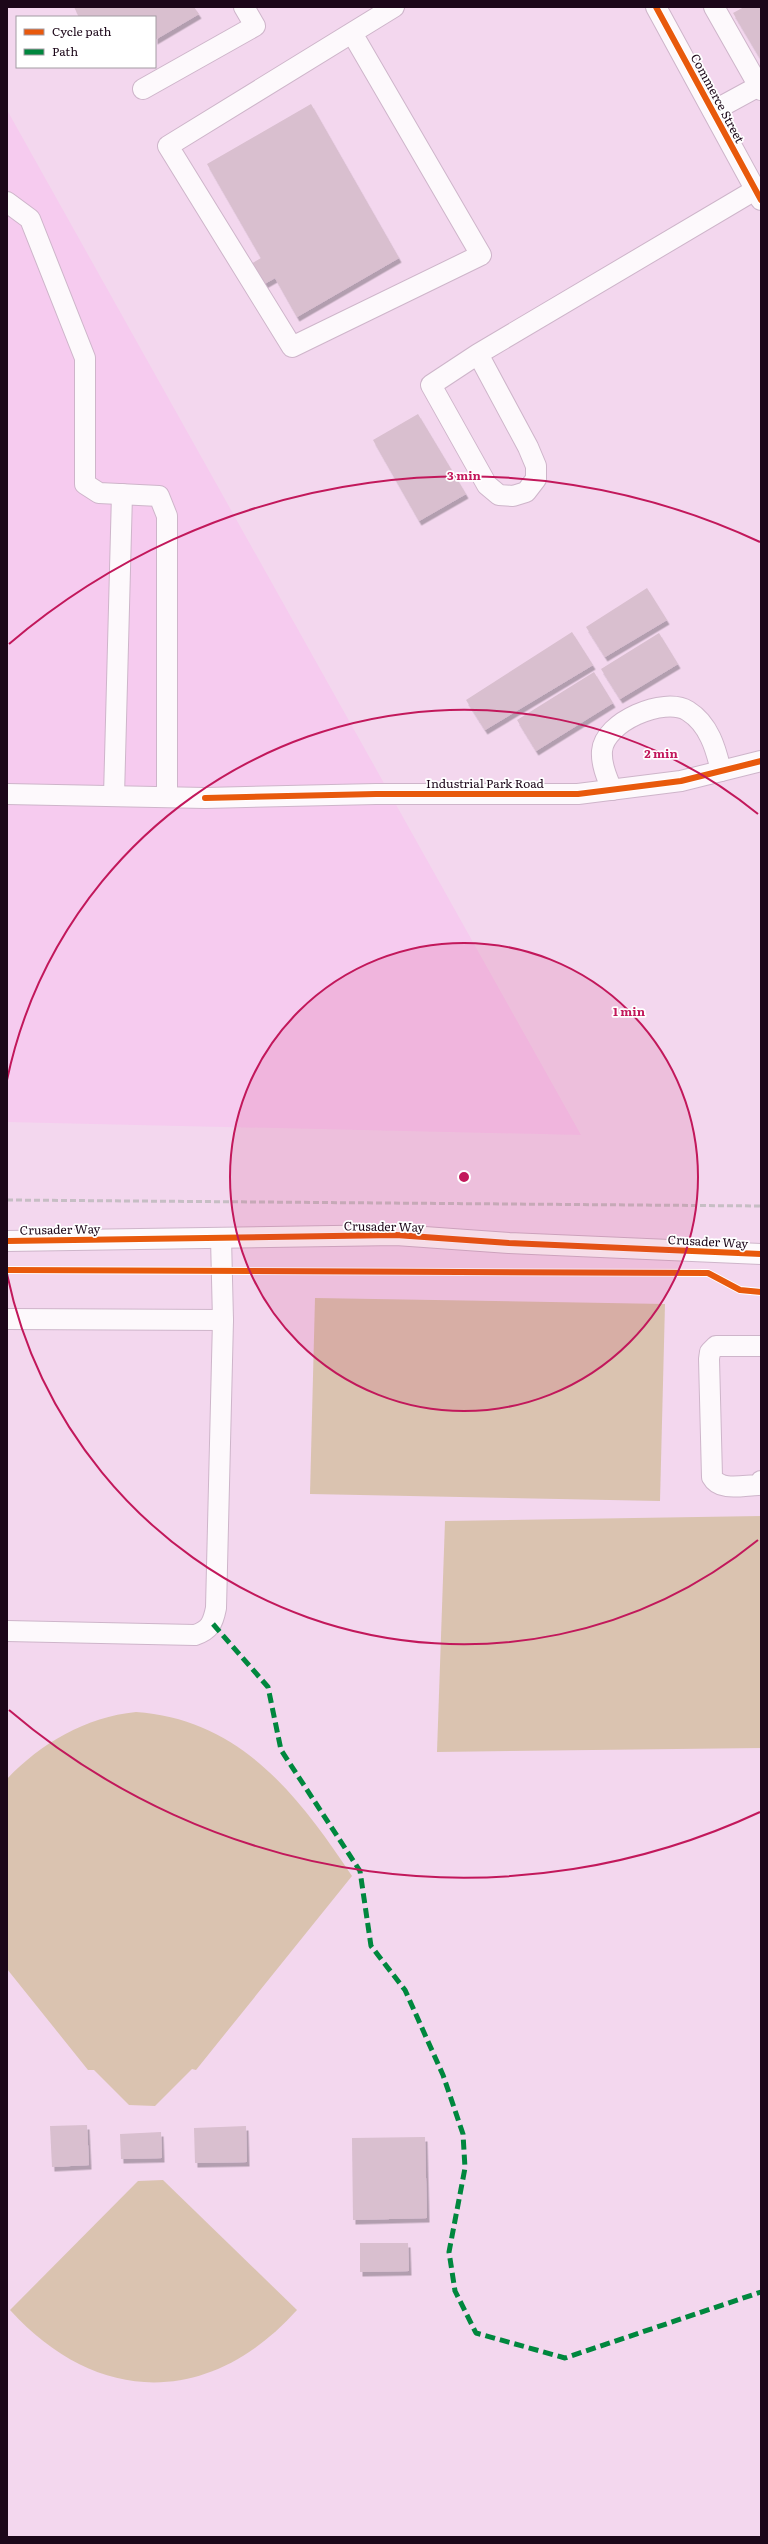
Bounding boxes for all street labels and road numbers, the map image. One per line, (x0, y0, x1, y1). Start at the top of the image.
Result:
street label: Commerce Street (687, 50, 749, 146)
street label: Industrial Park Road (426, 774, 545, 792)
street label: Crusader Way (344, 1216, 425, 1236)
street label: Crusader Way (20, 1219, 101, 1239)
street label: Crusader Way (667, 1230, 749, 1252)

